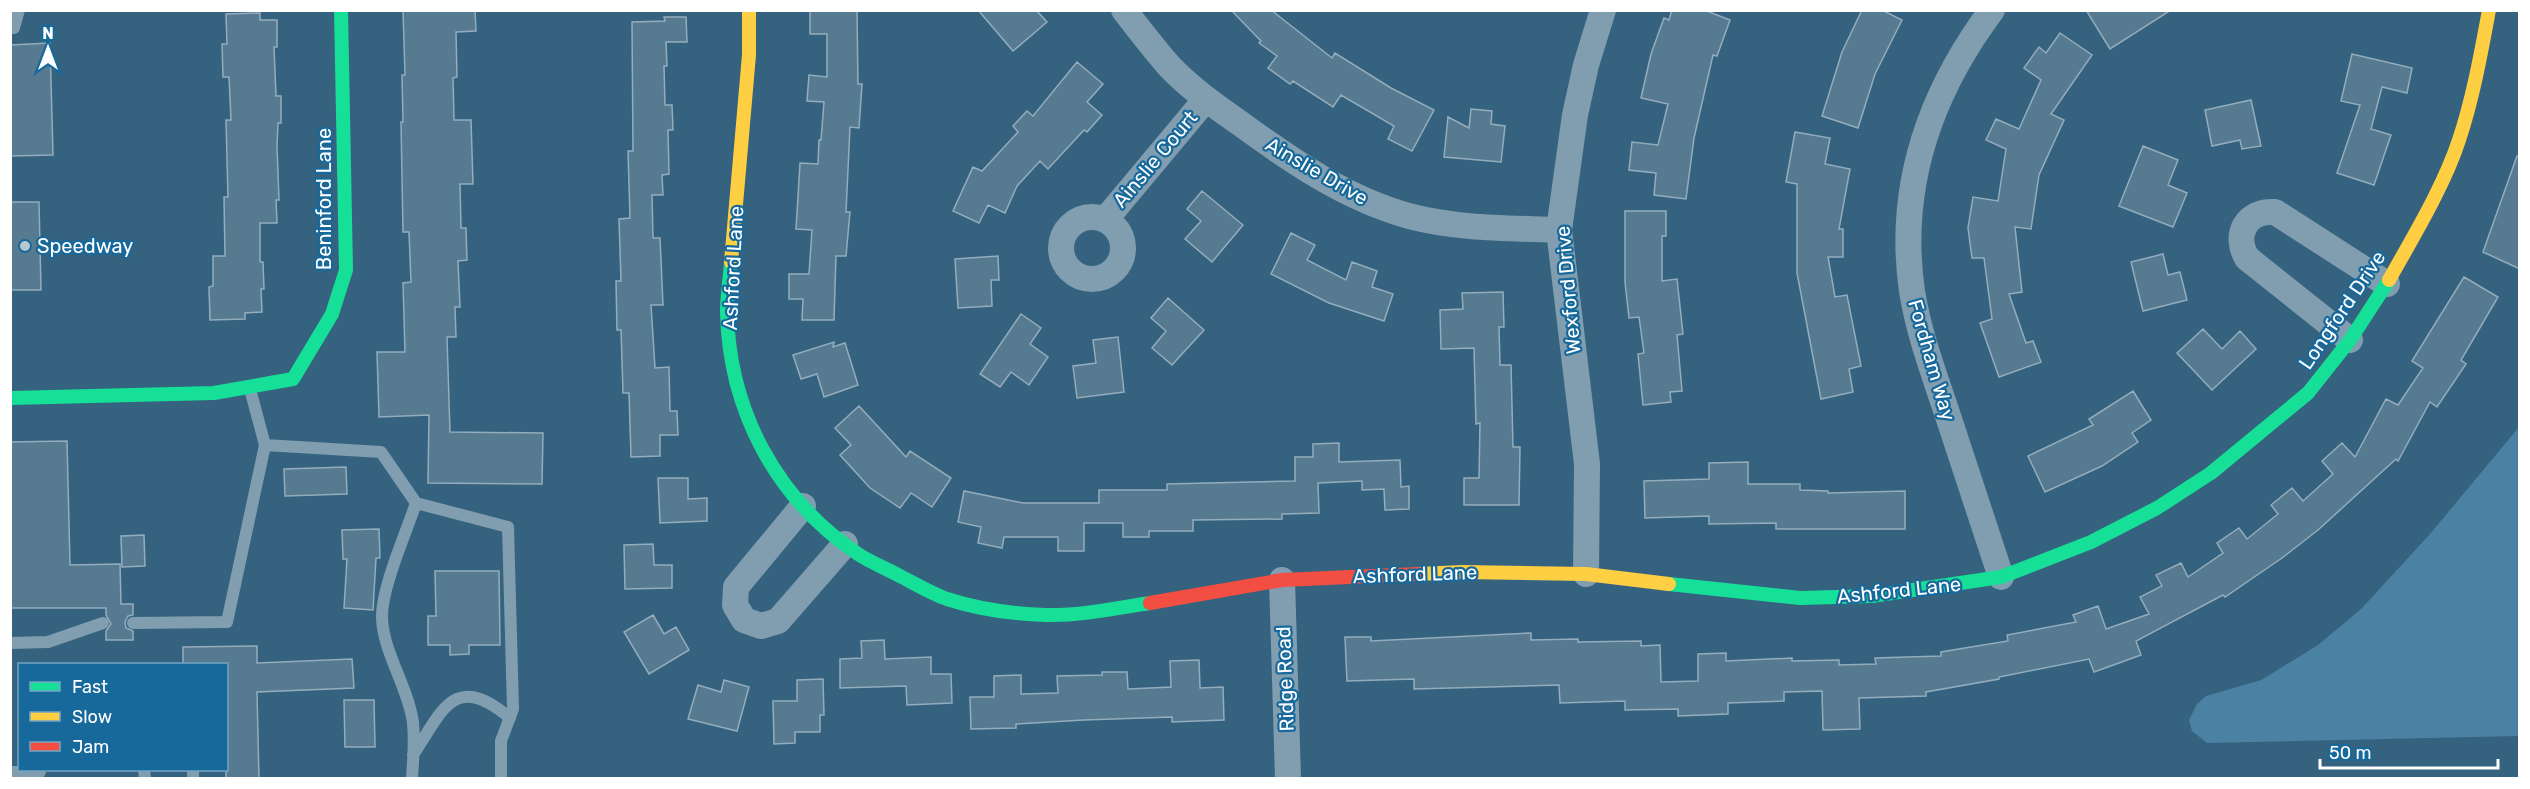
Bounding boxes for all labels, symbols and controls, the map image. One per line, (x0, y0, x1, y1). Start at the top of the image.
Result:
north arrow (18, 18, 78, 78)
text: N (42, 24, 54, 43)
street label: Ainslie Court (1108, 106, 1202, 212)
street label: Beninford Lane (312, 128, 336, 270)
street label: Ainslie Drive (1261, 132, 1373, 210)
street label: Ashford Lane (718, 205, 748, 331)
street label: Wexford Drive (1550, 225, 1586, 355)
place label: Speedway (37, 234, 133, 258)
marker: Speedway (18, 239, 32, 253)
street label: Longford Drive (2293, 246, 2391, 374)
street label: Fordham Way (1903, 297, 1961, 423)
street label: Ashford Lane (1352, 560, 1478, 588)
street label: Ashford Lane (1836, 572, 1962, 608)
street label: Ridge Road (1271, 626, 1299, 732)
legend (18, 663, 228, 771)
text: Fast (72, 676, 108, 698)
text: Slow (72, 706, 112, 728)
scale bar (2320, 732, 2498, 770)
text: Jam (72, 736, 109, 758)
text: 50 m (2329, 742, 2372, 764)

